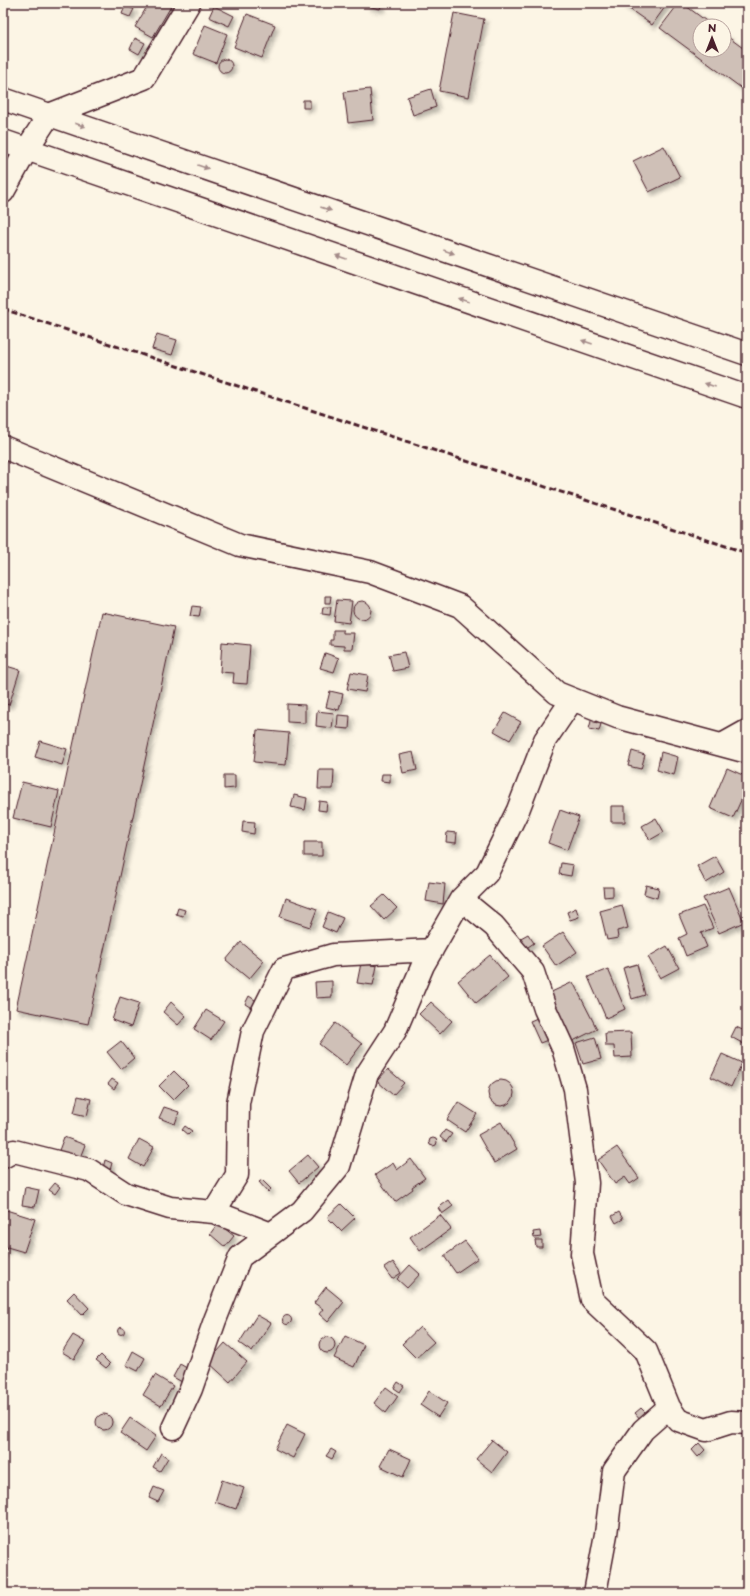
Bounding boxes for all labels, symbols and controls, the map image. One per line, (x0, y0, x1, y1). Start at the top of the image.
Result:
north arrow (692, 18, 732, 58)
text: N (708, 19, 717, 36)
one-way arrow (74, 123, 86, 129)
one-way arrow (197, 165, 209, 171)
one-way arrow (320, 207, 332, 213)
one-way arrow (443, 249, 455, 255)
one-way arrow (335, 254, 347, 260)
one-way arrow (458, 297, 470, 303)
one-way arrow (581, 339, 593, 345)
one-way arrow (704, 381, 716, 387)

